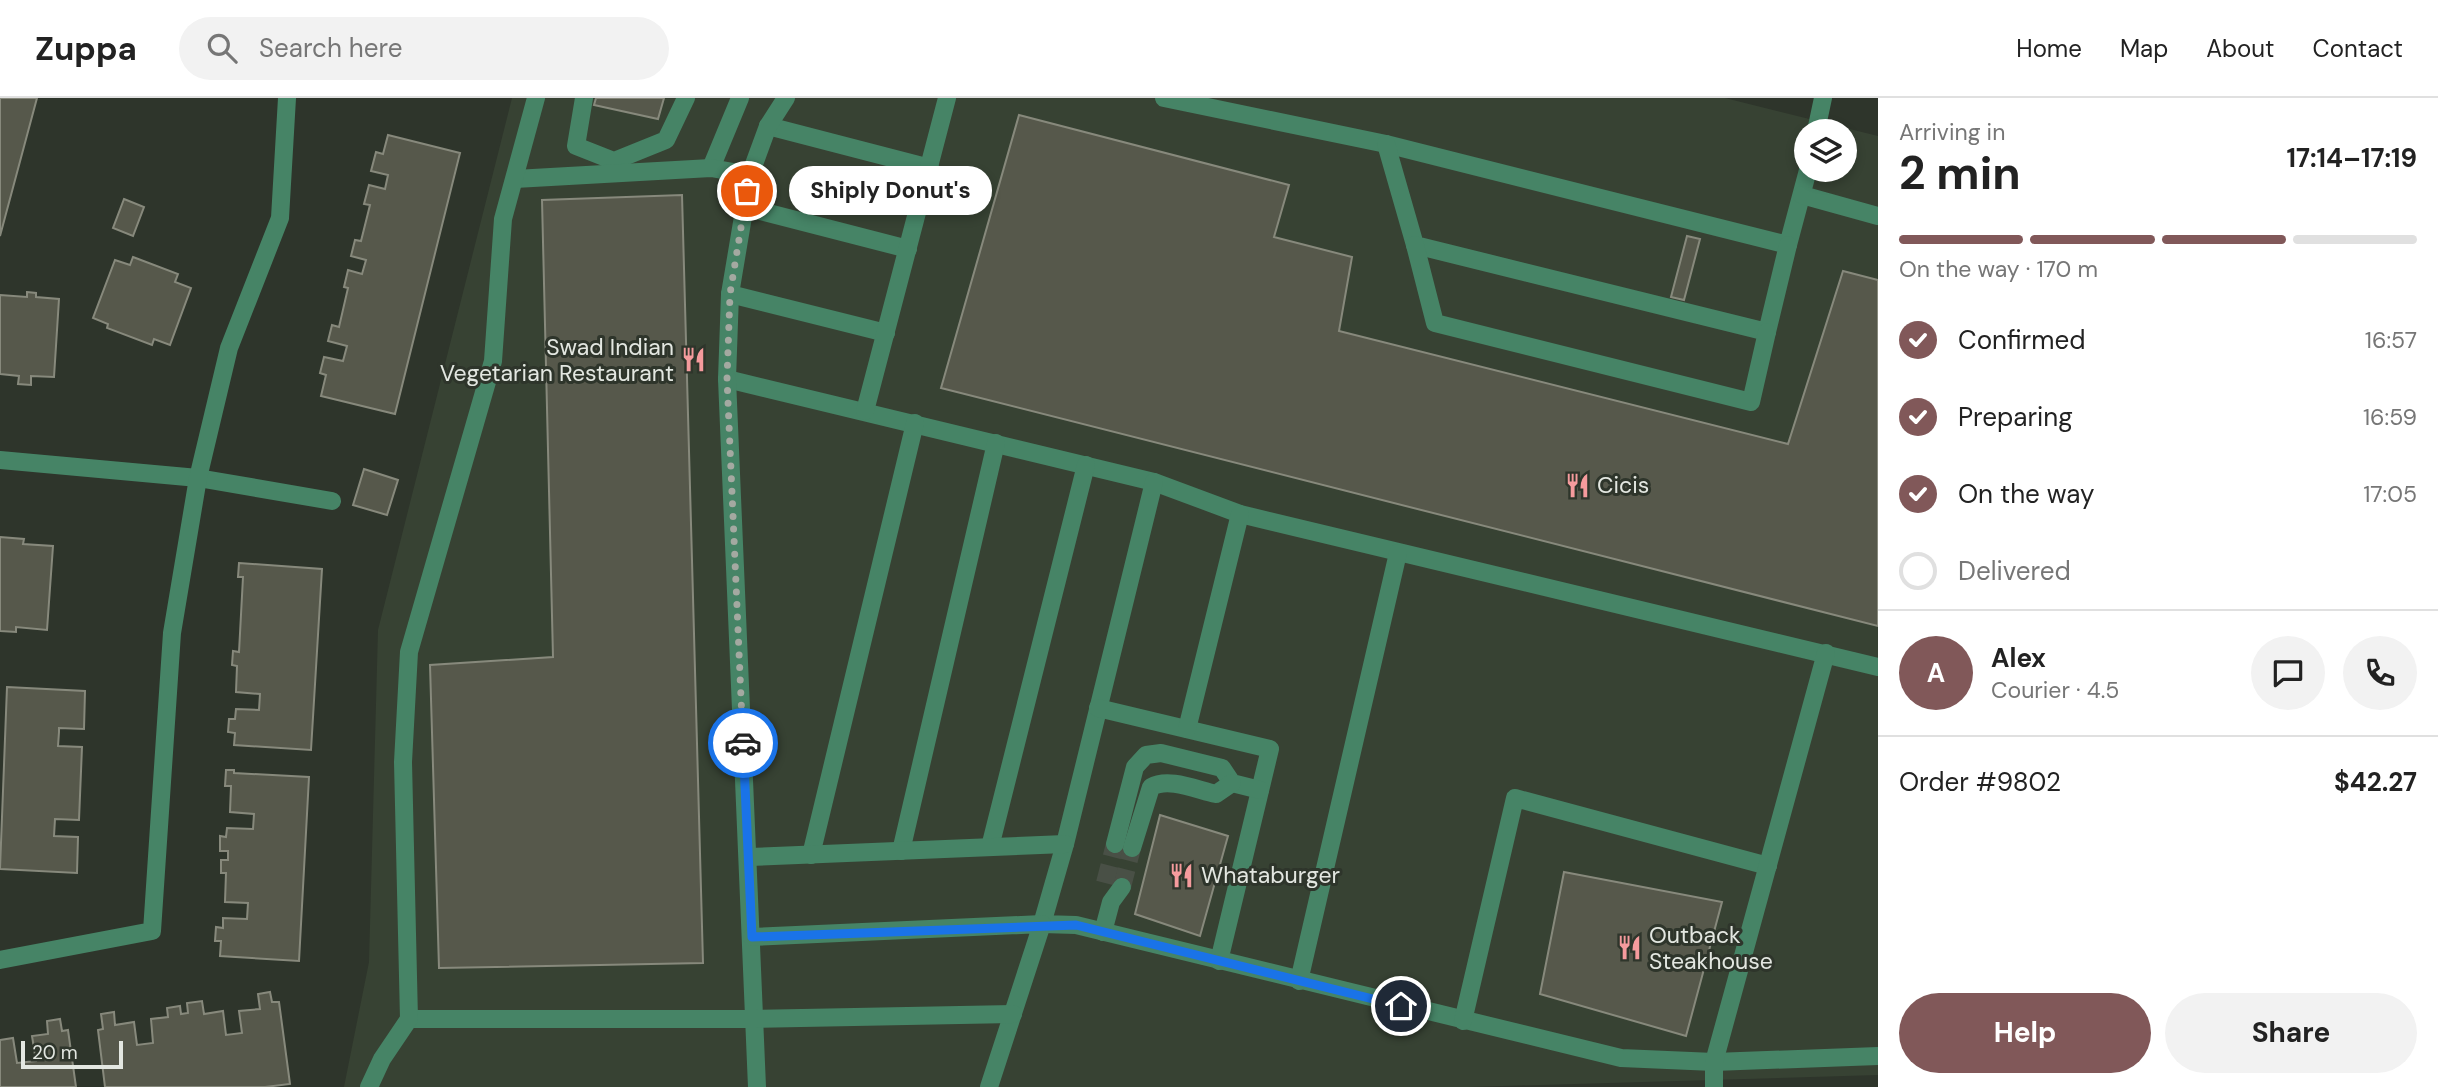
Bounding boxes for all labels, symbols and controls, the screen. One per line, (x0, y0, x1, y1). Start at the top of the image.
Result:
search box (179, 17, 669, 80)
text: Zuppa (35, 27, 137, 70)
icon: search (203, 29, 241, 67)
text: Search here (259, 31, 402, 65)
text: Home (2016, 33, 2082, 64)
text: Map (2120, 33, 2168, 64)
text: About (2206, 33, 2275, 64)
text: Contact (2313, 33, 2403, 64)
text: Arriving in (1899, 117, 2005, 147)
map controls (1794, 119, 1857, 182)
button: layers (1794, 119, 1857, 182)
text: 17:14–17:19 (2287, 141, 2417, 175)
text: 2 min (1899, 143, 2021, 203)
pin (717, 161, 777, 221)
callout: Shiply Donut's (789, 166, 992, 216)
icon: bag (728, 172, 766, 210)
text: Shiply Donut's (810, 175, 971, 205)
text: On the way · 170 m (1899, 254, 2098, 284)
icon: check (1899, 321, 1937, 359)
text: Confirmed (1958, 323, 2085, 357)
text: 16:57 (2365, 325, 2417, 355)
place label: Swad Indian Vegetarian Restaurant (440, 332, 674, 388)
restaurant icon: Swad Indian Vegetarian Restaurant (680, 346, 708, 374)
icon: check (1899, 398, 1937, 436)
text: Preparing (1958, 400, 2073, 434)
text: 16:59 (2363, 402, 2417, 432)
place label: Cicis (1597, 470, 1649, 500)
restaurant icon: Cicis (1563, 471, 1591, 499)
icon: check (1899, 475, 1937, 513)
text: On the way (1958, 477, 2094, 511)
text: 17:05 (2363, 479, 2417, 509)
text: Delivered (1958, 554, 2071, 588)
button: chat (2251, 636, 2325, 710)
button: phone (2343, 636, 2417, 710)
text: Alex (1991, 641, 2046, 675)
text: A (1927, 656, 1945, 690)
text: Courier · 4.5 (1991, 675, 2119, 705)
courier (708, 708, 778, 778)
icon: car (724, 724, 762, 762)
text: Order #9802 (1899, 765, 2061, 799)
text: $42.27 (2334, 765, 2417, 799)
place label: Whataburger (1201, 860, 1340, 890)
restaurant icon: Whataburger (1167, 861, 1195, 889)
place label: Outback Steakhouse (1649, 920, 1773, 976)
restaurant icon: Outback Steakhouse (1615, 934, 1643, 962)
pin (1371, 976, 1431, 1036)
icon: home (1382, 987, 1420, 1025)
button: Help (1899, 993, 2151, 1073)
button: Share (2165, 993, 2417, 1073)
scale bar (21, 1038, 122, 1070)
text: 20 m (32, 1040, 78, 1065)

